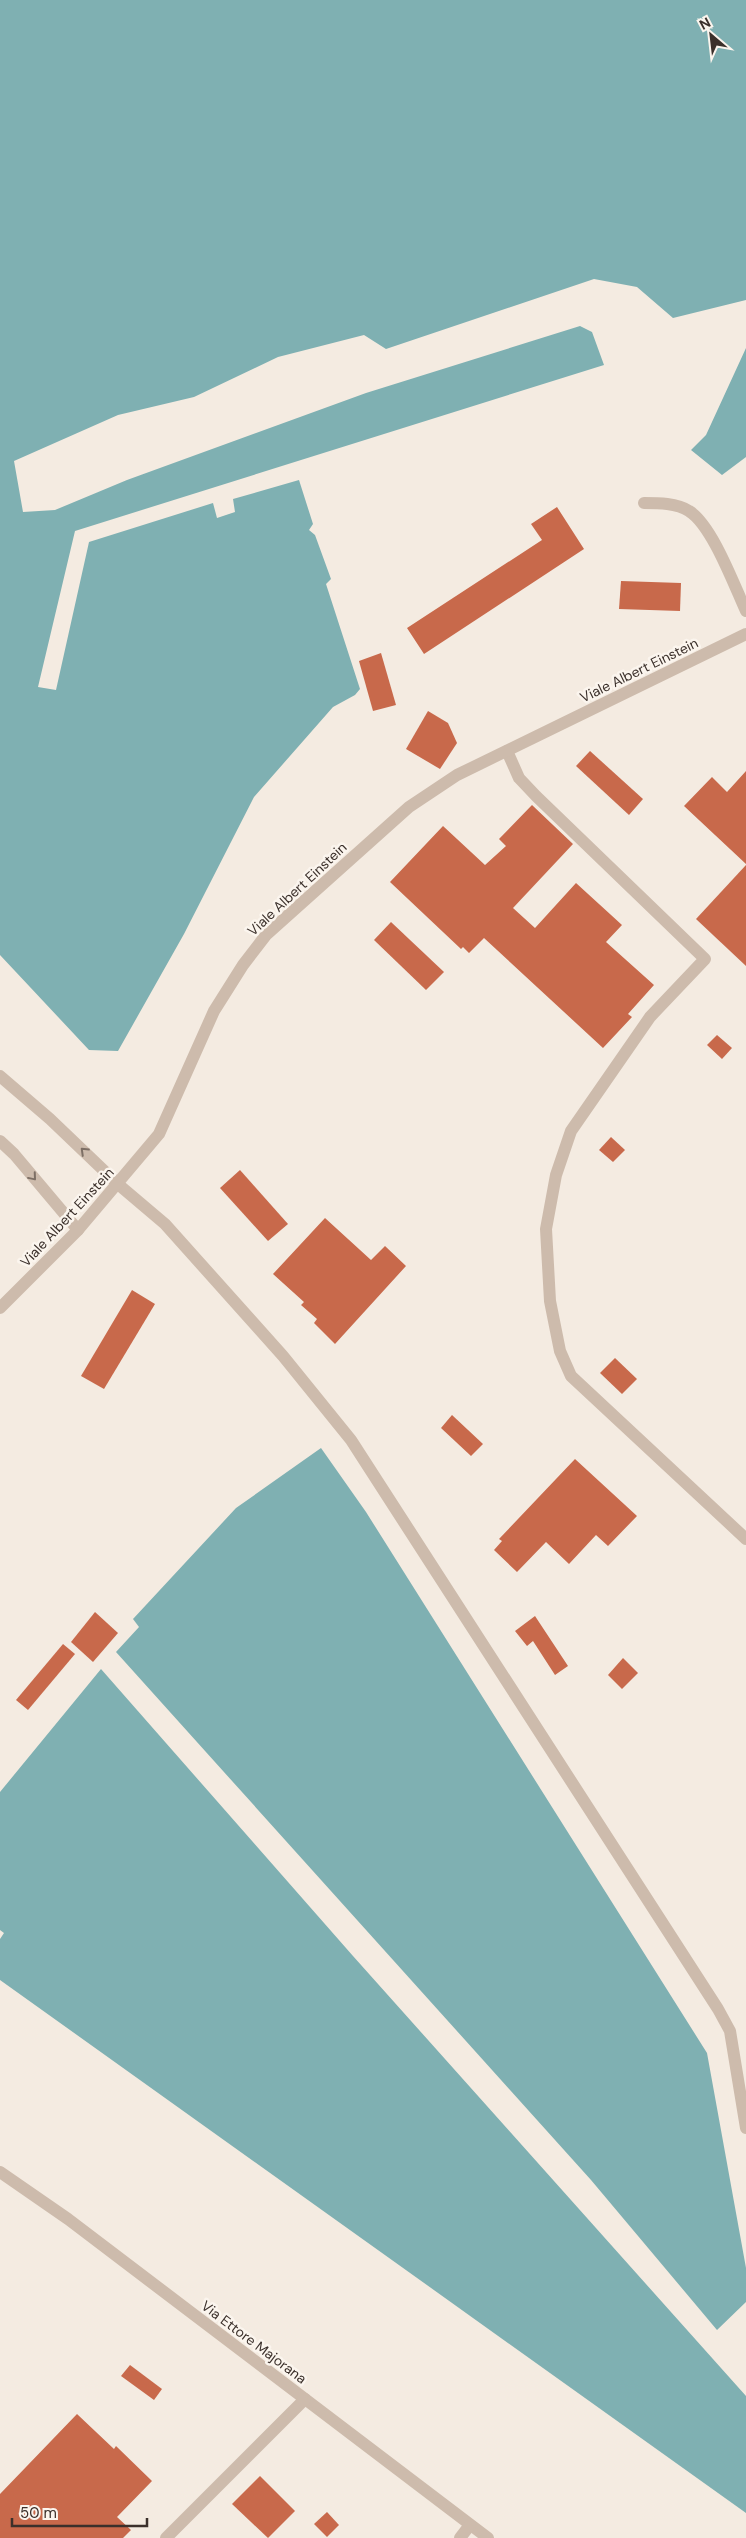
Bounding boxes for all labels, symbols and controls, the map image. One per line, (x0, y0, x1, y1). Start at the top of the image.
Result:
north arrow (686, 10, 736, 60)
text: N (696, 13, 714, 34)
street label: Viale Albert Einstein (577, 634, 701, 706)
street label: Viale Albert Einstein (244, 838, 350, 940)
one-way arrow (80, 1148, 89, 1157)
street label: Viale Albert Einstein (16, 1164, 118, 1270)
one-way arrow (27, 1171, 36, 1180)
street label: Via Ettore Majorana (198, 2297, 310, 2387)
scale bar (12, 2496, 148, 2528)
text: 50 m (20, 2503, 57, 2523)

